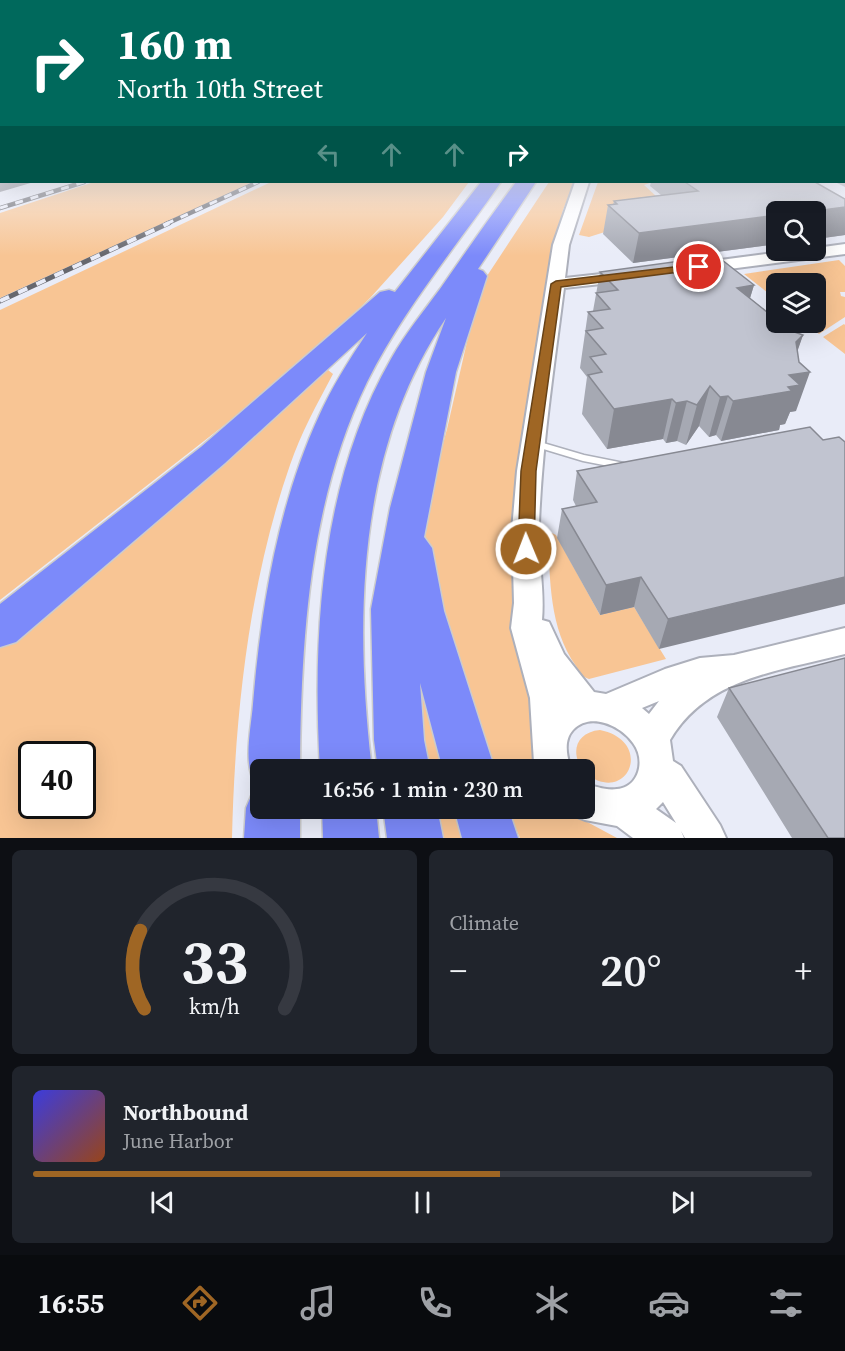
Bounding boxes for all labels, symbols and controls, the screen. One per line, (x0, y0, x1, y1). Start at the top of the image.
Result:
text: 160 m (117, 15, 232, 73)
icon: right (18, 24, 96, 102)
text: North 10th Street (117, 70, 323, 107)
icon: left (312, 138, 345, 171)
icon: ahead (375, 138, 408, 171)
icon: ahead (438, 138, 471, 171)
icon: right (501, 138, 534, 171)
map controls (766, 201, 826, 333)
button: search (766, 201, 826, 261)
pin (673, 241, 724, 292)
icon: arrive (682, 250, 715, 283)
button: layers (766, 273, 826, 333)
position arrow (494, 517, 558, 581)
speed limit sign: 40 (18, 741, 96, 819)
text: 16:56 · 1 min · 230 m (322, 774, 523, 804)
text: Climate (450, 909, 519, 937)
text: 33 (180, 918, 248, 1004)
text: 20° (600, 939, 662, 1001)
text: − (450, 948, 467, 993)
text: + (795, 948, 812, 993)
text: km/h (189, 992, 240, 1021)
text: Northbound (123, 1097, 248, 1127)
text: June Harbor (123, 1127, 233, 1155)
icon: previous (146, 1186, 179, 1219)
icon: pause (406, 1186, 439, 1219)
icon: next (666, 1186, 699, 1219)
icon: directions (179, 1282, 221, 1324)
icon: music (297, 1282, 339, 1324)
icon: phone (414, 1282, 456, 1324)
icon: climate (531, 1282, 573, 1324)
icon: car (648, 1282, 690, 1324)
icon: filters (765, 1282, 807, 1324)
text: 16:55 (38, 1285, 104, 1322)

